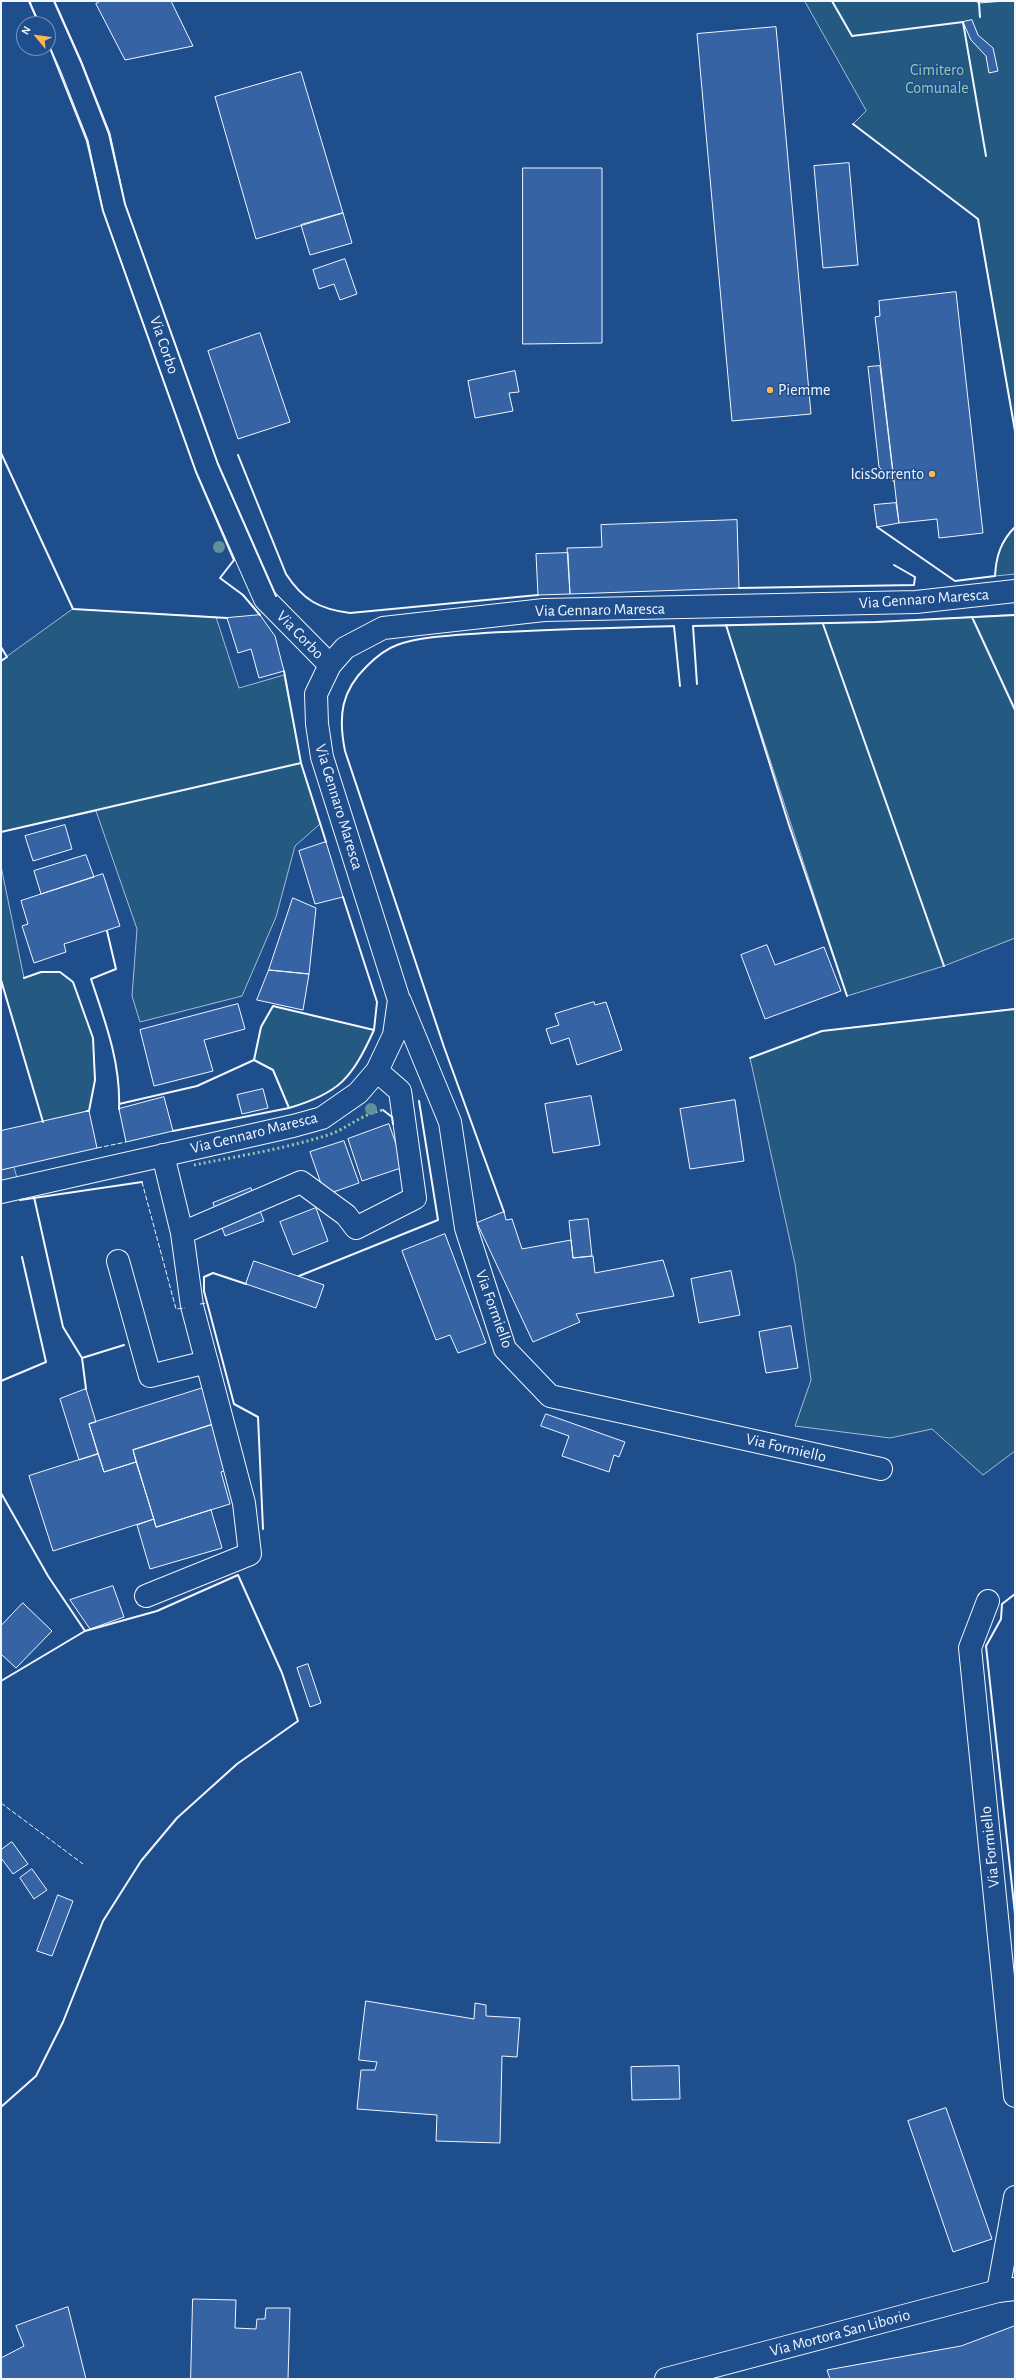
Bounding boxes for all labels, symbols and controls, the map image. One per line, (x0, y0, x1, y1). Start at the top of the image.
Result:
north arrow (16, 16, 56, 56)
text: N (19, 24, 33, 36)
park label: Cimitero Comunale (905, 60, 969, 98)
street label: Via Corbo (145, 314, 183, 376)
place label: Piemme (778, 380, 830, 400)
marker: Piemme (765, 385, 775, 395)
place label: IcisSorrento (850, 464, 924, 484)
marker: IcisSorrento (927, 469, 937, 479)
street label: Via Gennaro Maresca (858, 585, 990, 613)
street label: Via Gennaro Maresca (535, 599, 665, 621)
street label: Via Corbo (272, 607, 328, 663)
street label: Via Gennaro Maresca (311, 742, 367, 872)
street label: Via Gennaro Maresca (188, 1108, 320, 1158)
street label: Via Formiello (471, 1267, 517, 1351)
street label: Via Formiello (744, 1429, 828, 1467)
street label: Via Formiello (976, 1805, 1004, 1889)
street label: Via Mortora San Liborio (768, 2305, 912, 2361)

